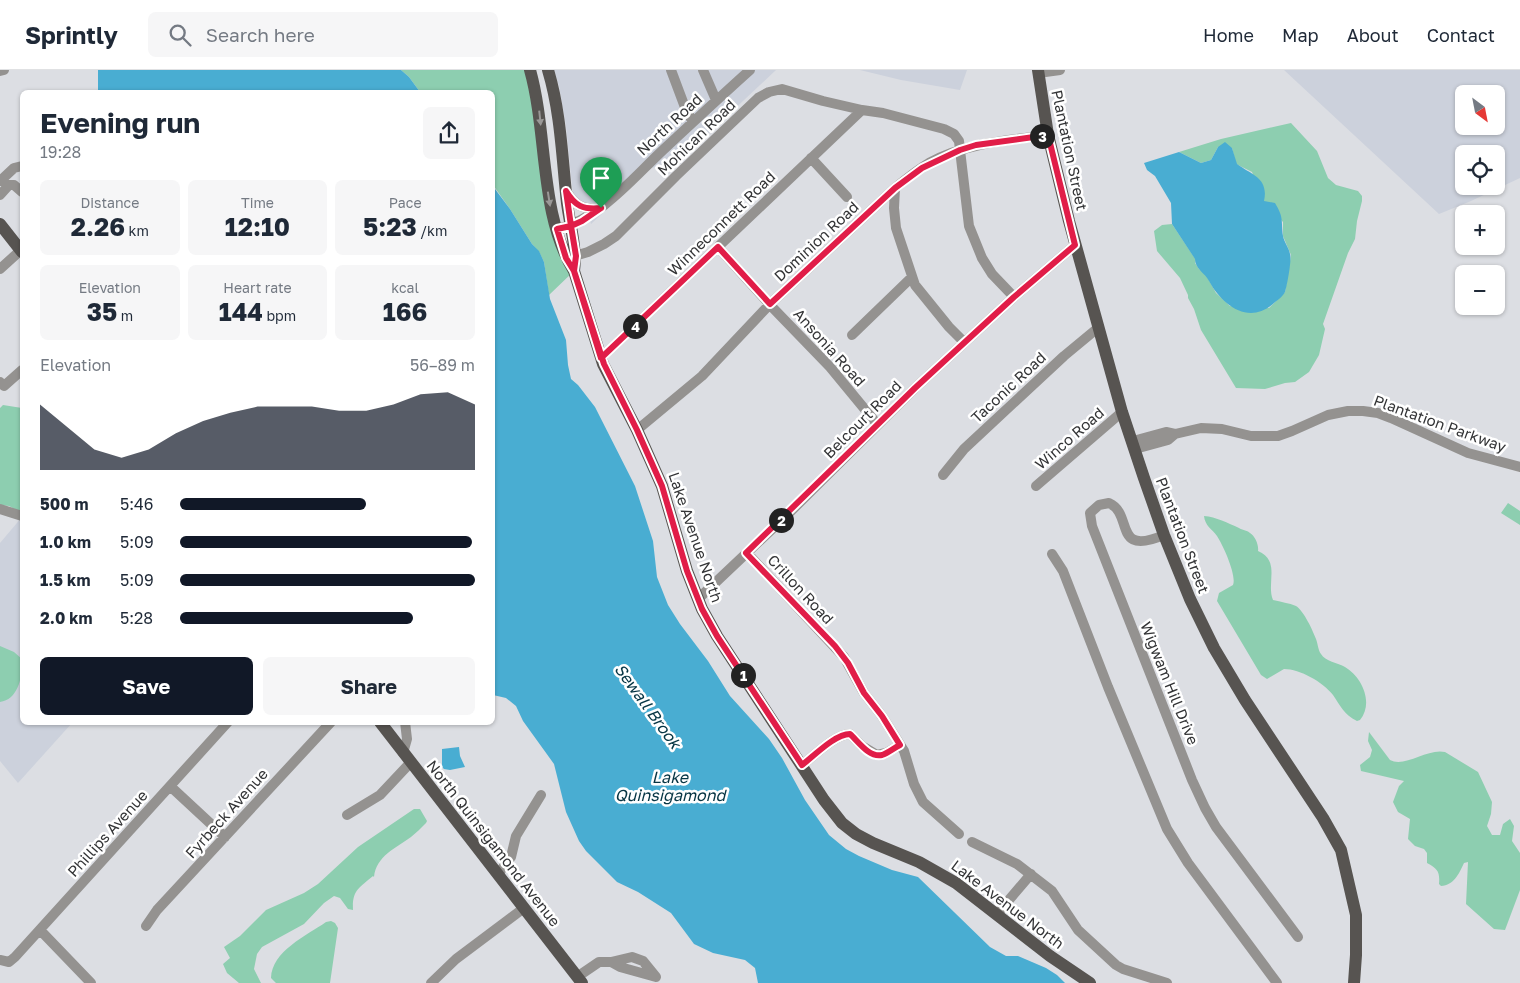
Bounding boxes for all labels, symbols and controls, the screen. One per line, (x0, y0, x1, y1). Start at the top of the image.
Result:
search box (148, 12, 498, 57)
text: Sprintly (25, 20, 118, 49)
icon: search (166, 21, 194, 49)
text: Search here (206, 23, 315, 46)
text: Home (1203, 24, 1254, 46)
text: Map (1282, 24, 1319, 46)
text: About (1347, 24, 1399, 46)
text: Contact (1427, 24, 1495, 46)
north arrow (1455, 85, 1505, 135)
map controls (1455, 85, 1505, 315)
street label: Plantation Street (1048, 88, 1092, 212)
street label: North Road (633, 89, 705, 159)
street label: Mohican Road (653, 95, 739, 179)
text: Evening run (40, 106, 200, 139)
button: share (423, 107, 475, 159)
one-way arrow (536, 110, 544, 126)
pin: 3 (1030, 124, 1054, 148)
text: 3 (1038, 128, 1047, 145)
text: 19:28 (40, 142, 81, 162)
button: locate (1455, 145, 1505, 195)
pin (580, 157, 622, 208)
icon: arrive (587, 164, 615, 192)
street label: Winneconnett Road (664, 167, 778, 279)
one-way arrow (546, 191, 554, 207)
text: Distance (80, 194, 139, 211)
text: Time (241, 194, 274, 211)
text: Pace (389, 194, 422, 211)
street label: Dominion Road (770, 197, 862, 285)
button: + (1455, 205, 1505, 255)
text: 2.26 (71, 211, 125, 242)
text: 12:10 (225, 211, 290, 242)
text: 5:23 (363, 211, 417, 242)
text: km (125, 222, 149, 239)
text: /km (417, 222, 447, 239)
button: − (1455, 265, 1505, 315)
text: Elevation (79, 279, 141, 296)
text: Heart rate (223, 279, 292, 296)
text: kcal (391, 279, 419, 296)
text: 35 (87, 296, 117, 327)
text: 144 (219, 296, 263, 327)
text: 166 (383, 296, 427, 327)
street label: Ansonia Road (790, 304, 870, 390)
text: m (117, 307, 133, 324)
text: bpm (263, 307, 296, 324)
pin: 4 (622, 314, 648, 338)
text: 4 (631, 318, 640, 335)
street label: Taconic Road (967, 348, 1049, 426)
text: Elevation (40, 355, 111, 375)
text: 56–89 m (410, 355, 475, 375)
street label: Belcourt Road (819, 376, 905, 462)
street label: Plantation Parkway (1371, 391, 1509, 456)
street label: Winco Road (1031, 403, 1107, 473)
street label: Lake Avenue North (665, 470, 727, 604)
street label: Plantation Street (1153, 474, 1213, 596)
text: 500 m (40, 494, 89, 514)
text: 5:46 (120, 494, 154, 514)
pin: 2 (768, 508, 794, 532)
text: 2 (777, 512, 786, 529)
text: 1.0 km (40, 532, 91, 552)
text: 5:09 (120, 532, 154, 552)
street label: Crillon Road (764, 551, 838, 627)
text: 1.5 km (40, 570, 90, 590)
text: 5:09 (120, 570, 154, 590)
text: 2.0 km (40, 608, 93, 628)
text: 5:28 (120, 608, 153, 628)
street label: Wigwam Hill Drive (1137, 619, 1203, 747)
button: Save (40, 657, 253, 715)
button: Share (263, 657, 475, 715)
water label: Sewall Brook (610, 660, 687, 754)
pin: 1 (730, 662, 756, 688)
text: 1 (740, 667, 747, 684)
street label: North Quinsigamond Avenue (423, 756, 565, 930)
street label: Fyrbeck Avenue (181, 764, 271, 862)
water label: Lake Quinsigamond (615, 767, 728, 805)
street label: Phillips Avenue (63, 786, 151, 880)
street label: Lake Avenue North (948, 856, 1068, 952)

